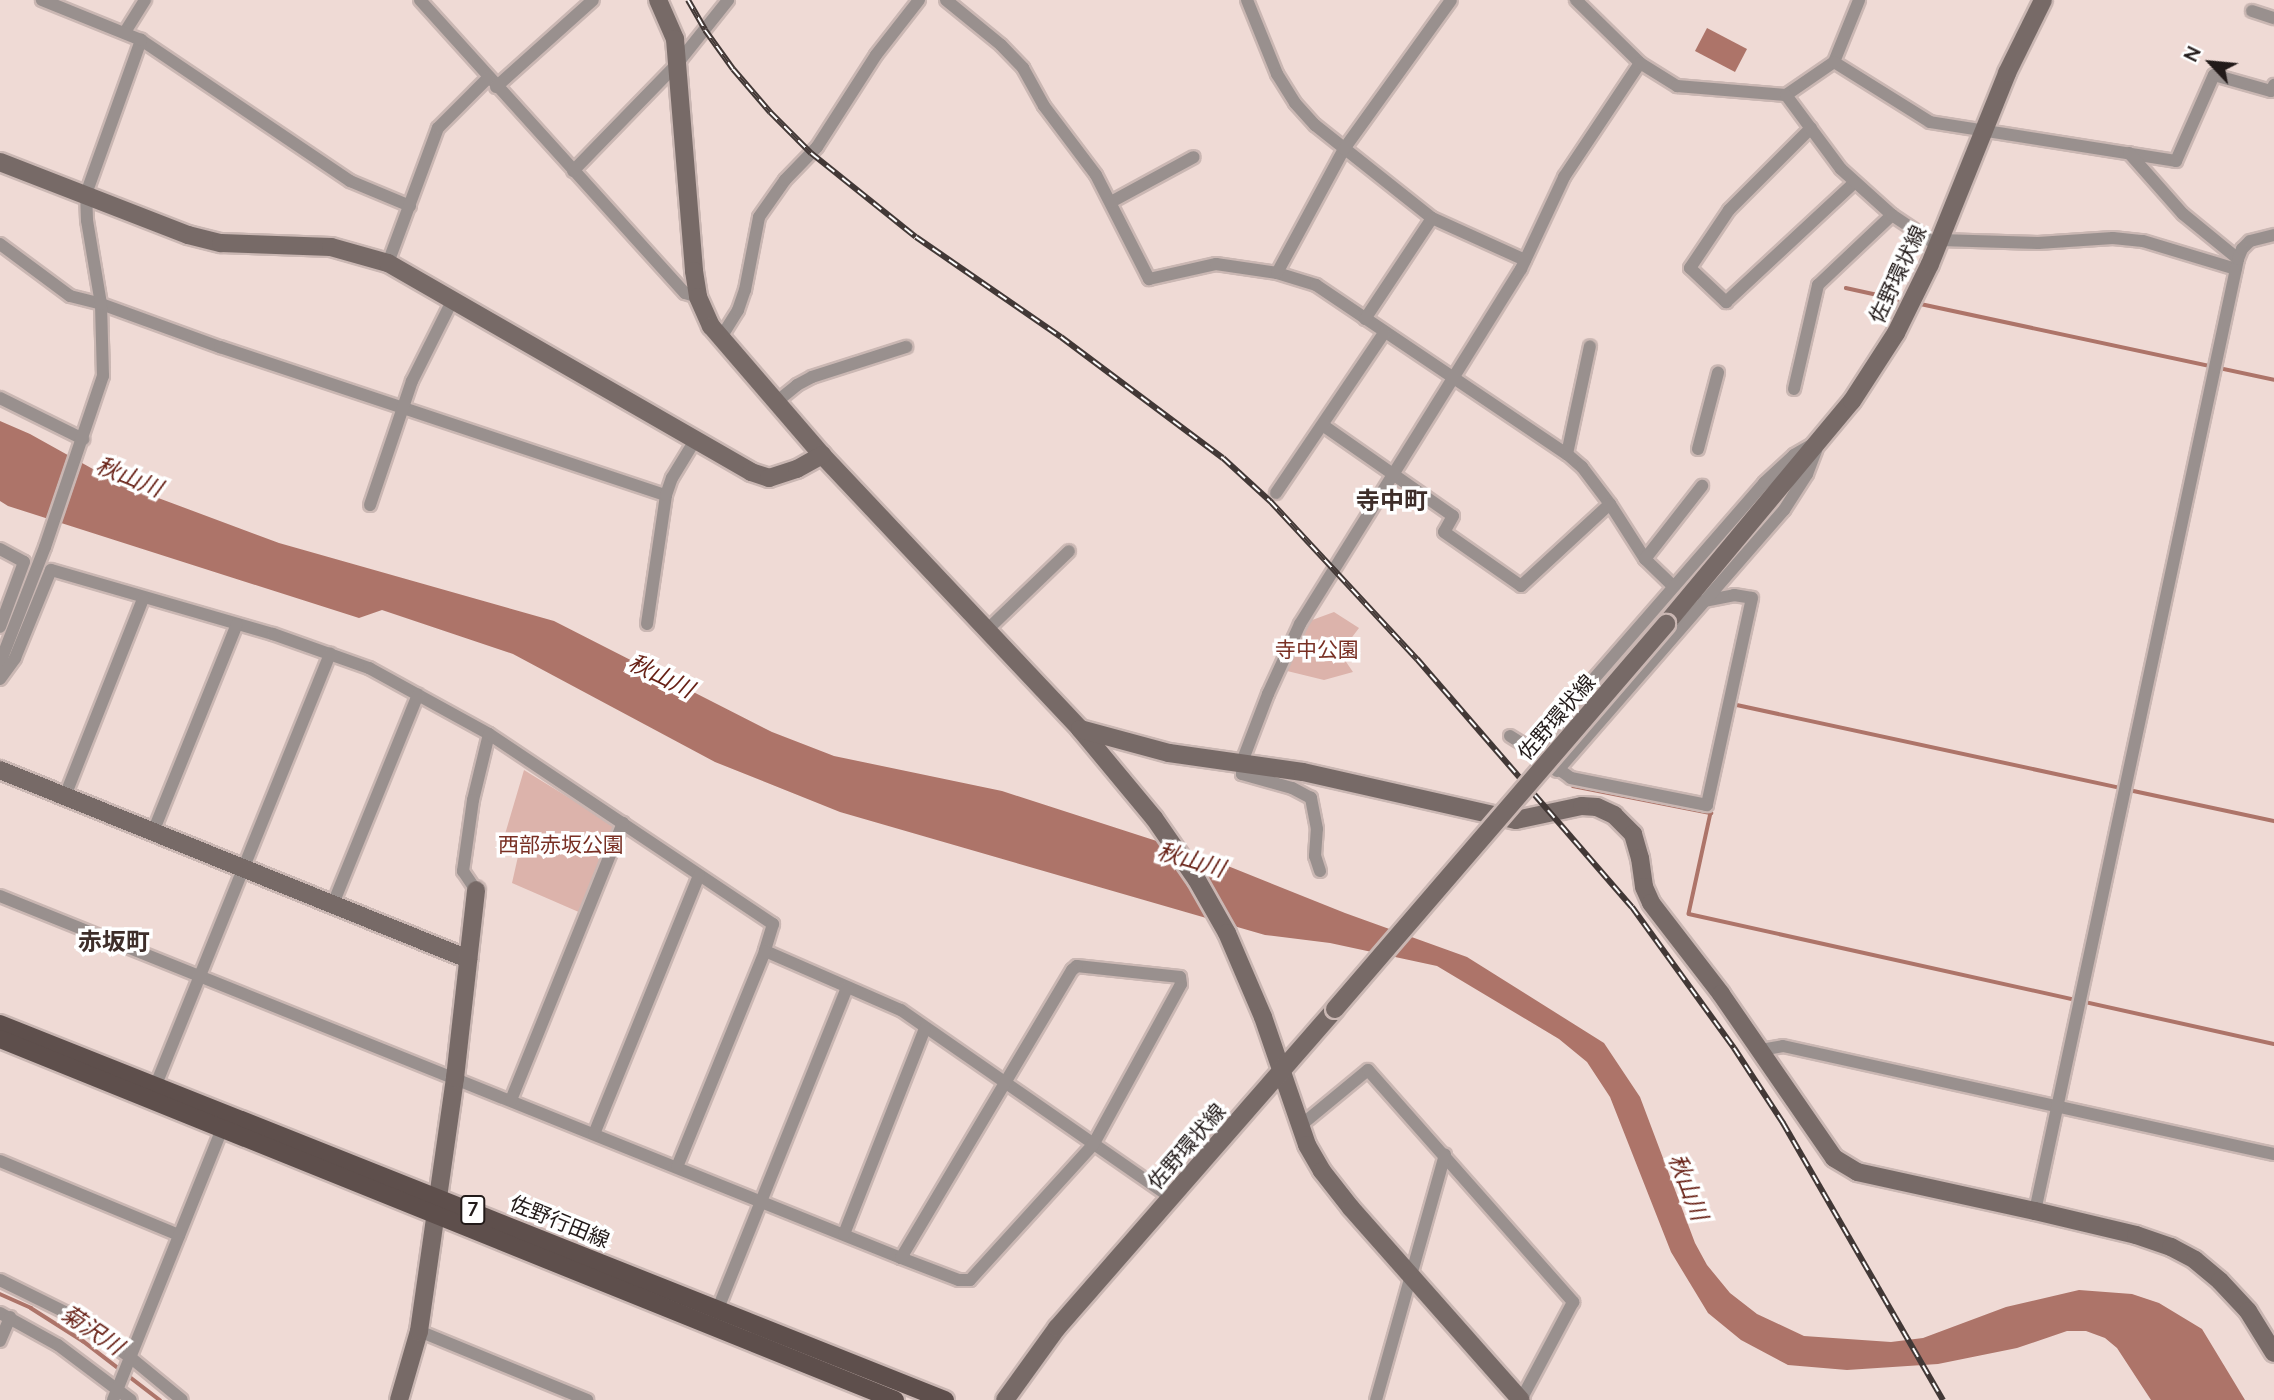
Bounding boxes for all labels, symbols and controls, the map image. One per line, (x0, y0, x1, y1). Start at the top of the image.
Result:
north arrow (2176, 28, 2246, 98)
text: N (2178, 42, 2206, 66)
street label: 佐野環状線 (1863, 221, 1931, 327)
water label: 秋山川 (92, 451, 166, 503)
district label: 寺中町 (1356, 487, 1428, 515)
park label: 寺中公園 (1275, 636, 1359, 662)
water label: 秋山川 (624, 648, 698, 704)
street label: 佐野環状線 (1512, 669, 1600, 765)
park label: 西部赤坂公園 (498, 831, 624, 857)
water label: 秋山川 (1154, 837, 1228, 883)
district label: 赤坂町 (78, 928, 150, 956)
street label: 佐野環状線 (1142, 1098, 1230, 1194)
water label: 秋山川 (1663, 1150, 1713, 1224)
street label: 佐野行田線 (507, 1190, 613, 1252)
road number: 7 (459, 1194, 487, 1226)
water label: 菊沢川 (56, 1299, 128, 1361)

